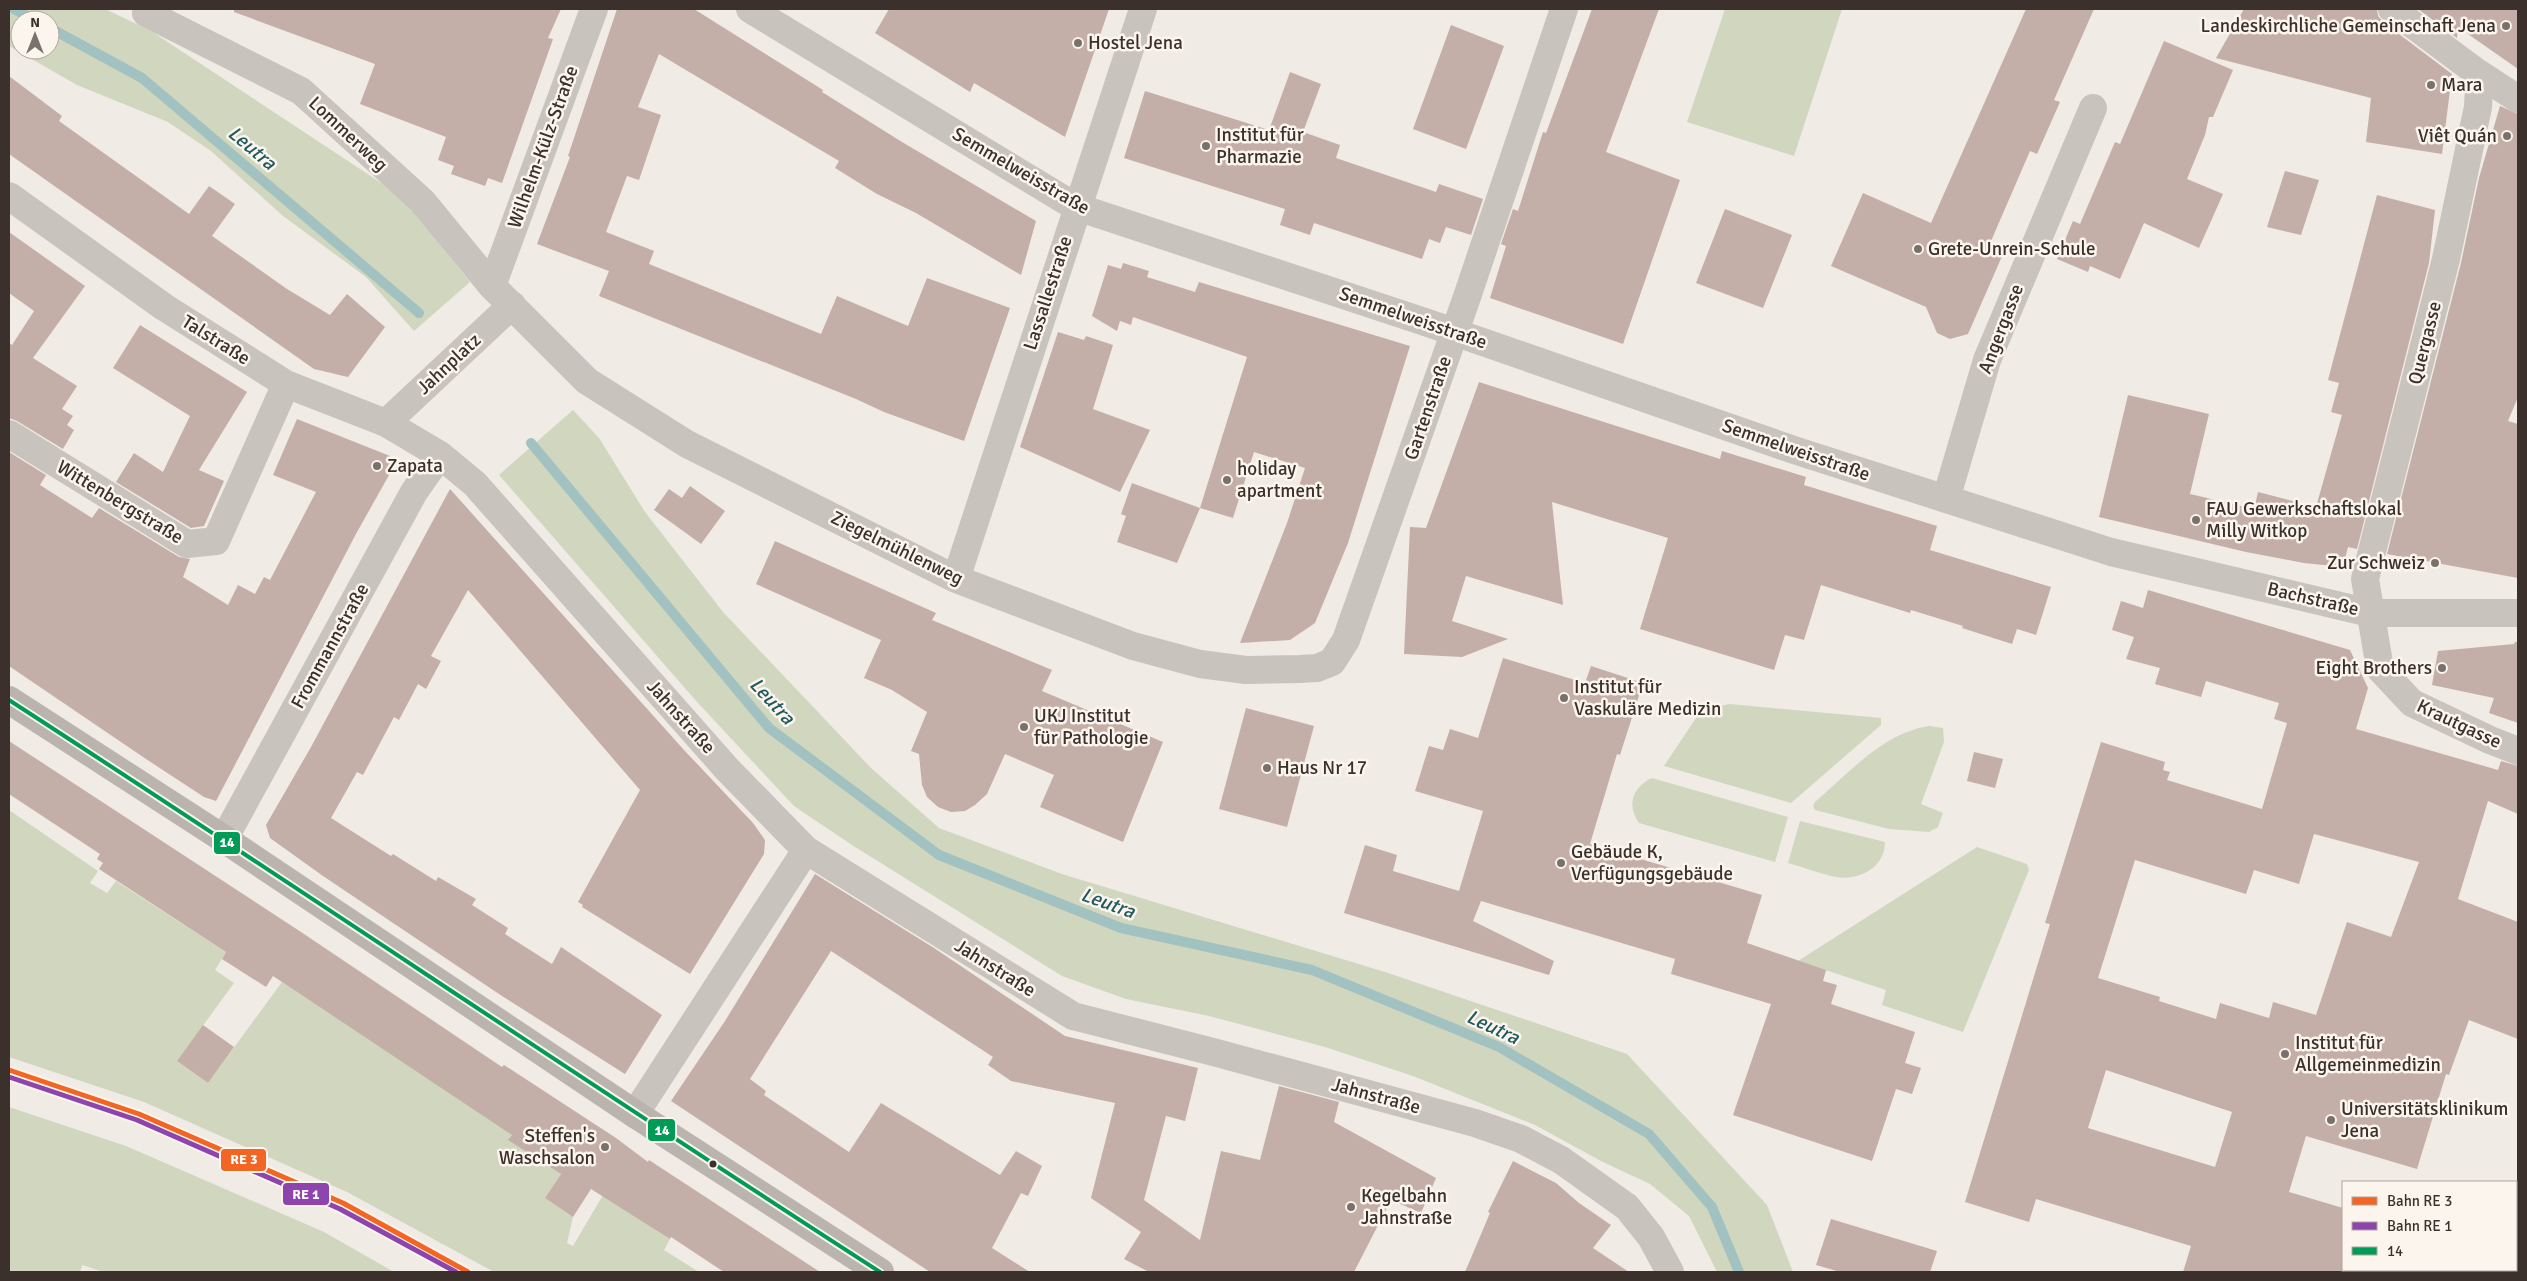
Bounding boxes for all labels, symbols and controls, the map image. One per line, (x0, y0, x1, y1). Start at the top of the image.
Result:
north arrow (10, 10, 60, 60)
text: N (30, 14, 40, 31)
place label: Landeskirchliche Gemeinschaft Jena (2201, 14, 2496, 38)
marker: Landeskirchliche Gemeinschaft Jena (2500, 20, 2512, 32)
place label: Hostel Jena (1088, 31, 1183, 55)
marker: Hostel Jena (1072, 37, 1084, 49)
street label: Wilhelm-Külz-Straße (502, 62, 584, 232)
place label: Mara (2441, 73, 2482, 97)
marker: Mara (2425, 79, 2437, 91)
street label: Lommerweg (303, 91, 393, 177)
water label: Leutra (223, 121, 282, 176)
street label: Semmelweisstraße (948, 122, 1094, 220)
place label: Institut für Pharmazie (1216, 123, 1304, 169)
place label: Viêt Quán (2418, 124, 2497, 148)
marker: Viêt Quán (2501, 130, 2513, 142)
marker: Institut für Pharmazie (1200, 140, 1212, 152)
street label: Lassallestraße (1018, 233, 1078, 353)
place label: Grete-Unrein-Schule (1928, 237, 2096, 261)
marker: Grete-Unrein-Schule (1912, 243, 1924, 255)
street label: Semmelweisstraße (1336, 281, 1490, 355)
street label: Angergasse (1973, 281, 2029, 377)
street label: Quergasse (2403, 299, 2447, 387)
street label: Talstraße (177, 310, 255, 370)
street label: Jahnplatz (412, 328, 486, 400)
street label: Gartenstraße (1399, 353, 1457, 463)
street label: Semmelweisstraße (1719, 413, 1873, 487)
place label: Zapata (387, 454, 443, 478)
street label: Wittenbergstraße (52, 455, 188, 549)
place label: holiday apartment (1237, 457, 1322, 503)
marker: Zapata (371, 460, 383, 472)
marker: holiday apartment (1221, 474, 1233, 486)
place label: FAU Gewerkschaftslokal Milly Witkop (2206, 497, 2402, 543)
street label: Ziegelmühlenweg (827, 506, 967, 590)
marker: FAU Gewerkschaftslokal Milly Witkop (2190, 514, 2202, 526)
place label: Zur Schweiz (2327, 551, 2425, 575)
marker: Zur Schweiz (2429, 557, 2441, 569)
street label: Bachstraße (2265, 577, 2361, 621)
street label: Frommannstraße (286, 579, 374, 713)
place label: Eight Brothers (2316, 656, 2432, 680)
marker: Eight Brothers (2436, 662, 2448, 674)
water label: Leutra (744, 672, 801, 730)
street label: Jahnstraße (642, 675, 720, 759)
place label: Institut für Vaskuläre Medizin (1574, 675, 1721, 721)
marker: Institut für Vaskuläre Medizin (1558, 692, 1570, 704)
street label: Krautgasse (2413, 694, 2505, 754)
place label: UKJ Institut für Pathologie (1034, 704, 1149, 750)
marker: UKJ Institut für Pathologie (1018, 721, 1030, 733)
place label: Haus Nr 17 (1277, 756, 1367, 780)
marker: Haus Nr 17 (1261, 762, 1273, 774)
line badge: 14 (213, 831, 241, 855)
text: 14 (219, 834, 235, 851)
place label: Gebäude K, Verfügungsgebäude (1571, 840, 1733, 886)
marker: Gebäude K, Verfügungsgebäude (1555, 857, 1567, 869)
water label: Leutra (1078, 882, 1139, 924)
street label: Jahnstraße (950, 934, 1040, 1002)
water label: Leutra (1463, 1004, 1524, 1050)
place label: Institut für Allgemeinmedizin (2295, 1031, 2441, 1077)
marker: Institut für Allgemeinmedizin (2279, 1048, 2291, 1060)
street label: Jahnstraße (1329, 1073, 1423, 1119)
place label: Universitätsklinikum Jena (2341, 1097, 2509, 1143)
marker: Universitätsklinikum Jena (2325, 1114, 2337, 1126)
line badge: 14 (647, 1118, 676, 1142)
text: 14 (654, 1122, 670, 1139)
place label: Steffen's Waschsalon (499, 1124, 595, 1170)
marker: Steffen's Waschsalon (599, 1141, 611, 1153)
line badge: RE 3 (220, 1148, 267, 1172)
text: RE 3 (230, 1151, 258, 1168)
unlabelled marker (708, 1159, 718, 1169)
legend (2342, 1181, 2517, 1271)
line badge: RE 1 (282, 1182, 330, 1206)
place label: Kegelbahn Jahnstraße (1361, 1184, 1452, 1230)
text: RE 1 (292, 1186, 320, 1203)
text: Bahn RE 3 (2387, 1192, 2452, 1210)
marker: Kegelbahn Jahnstraße (1345, 1201, 1357, 1213)
text: Bahn RE 1 (2387, 1217, 2452, 1235)
text: 14 (2387, 1242, 2403, 1260)

